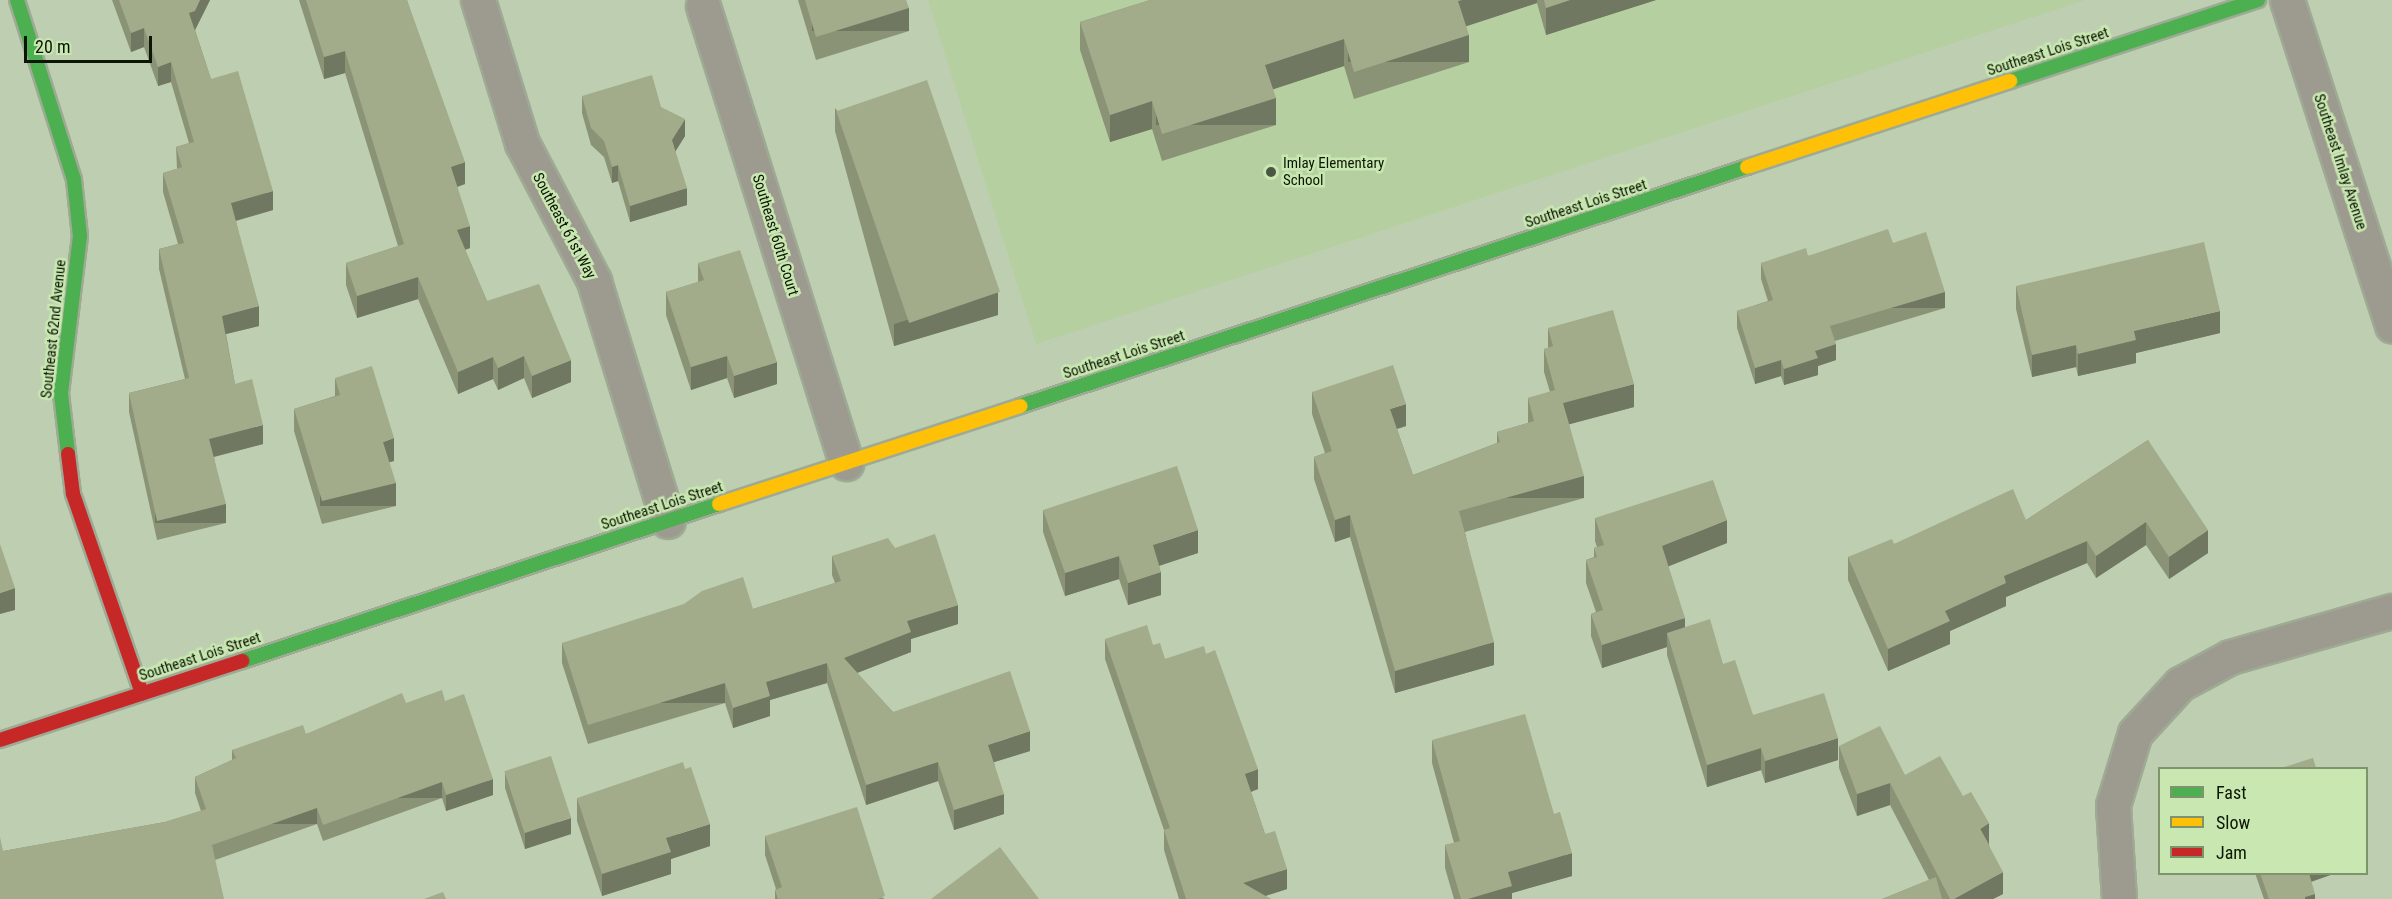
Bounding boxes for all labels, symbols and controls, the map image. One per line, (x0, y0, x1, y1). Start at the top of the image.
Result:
scale bar (27, 24, 154, 62)
street label: Southeast Lois Street (1985, 24, 2111, 80)
text: 20 m (35, 36, 70, 57)
street label: Southeast Imlay Avenue (2310, 92, 2370, 232)
place label: Imlay Elementary School (1283, 154, 1384, 189)
marker: Imlay Elementary School (1264, 165, 1278, 179)
street label: Southeast 61st Way (529, 170, 599, 282)
street label: Southeast 60th Court (748, 172, 802, 298)
street label: Southeast Lois Street (1523, 176, 1649, 232)
street label: Southeast 62nd Avenue (38, 259, 70, 399)
street label: Southeast Lois Street (1061, 327, 1187, 383)
street label: Southeast Lois Street (599, 478, 725, 534)
street label: Southeast Lois Street (137, 629, 263, 685)
legend (2158, 767, 2368, 875)
text: Fast (2216, 782, 2247, 803)
text: Slow (2216, 812, 2250, 833)
text: Jam (2216, 842, 2247, 863)

